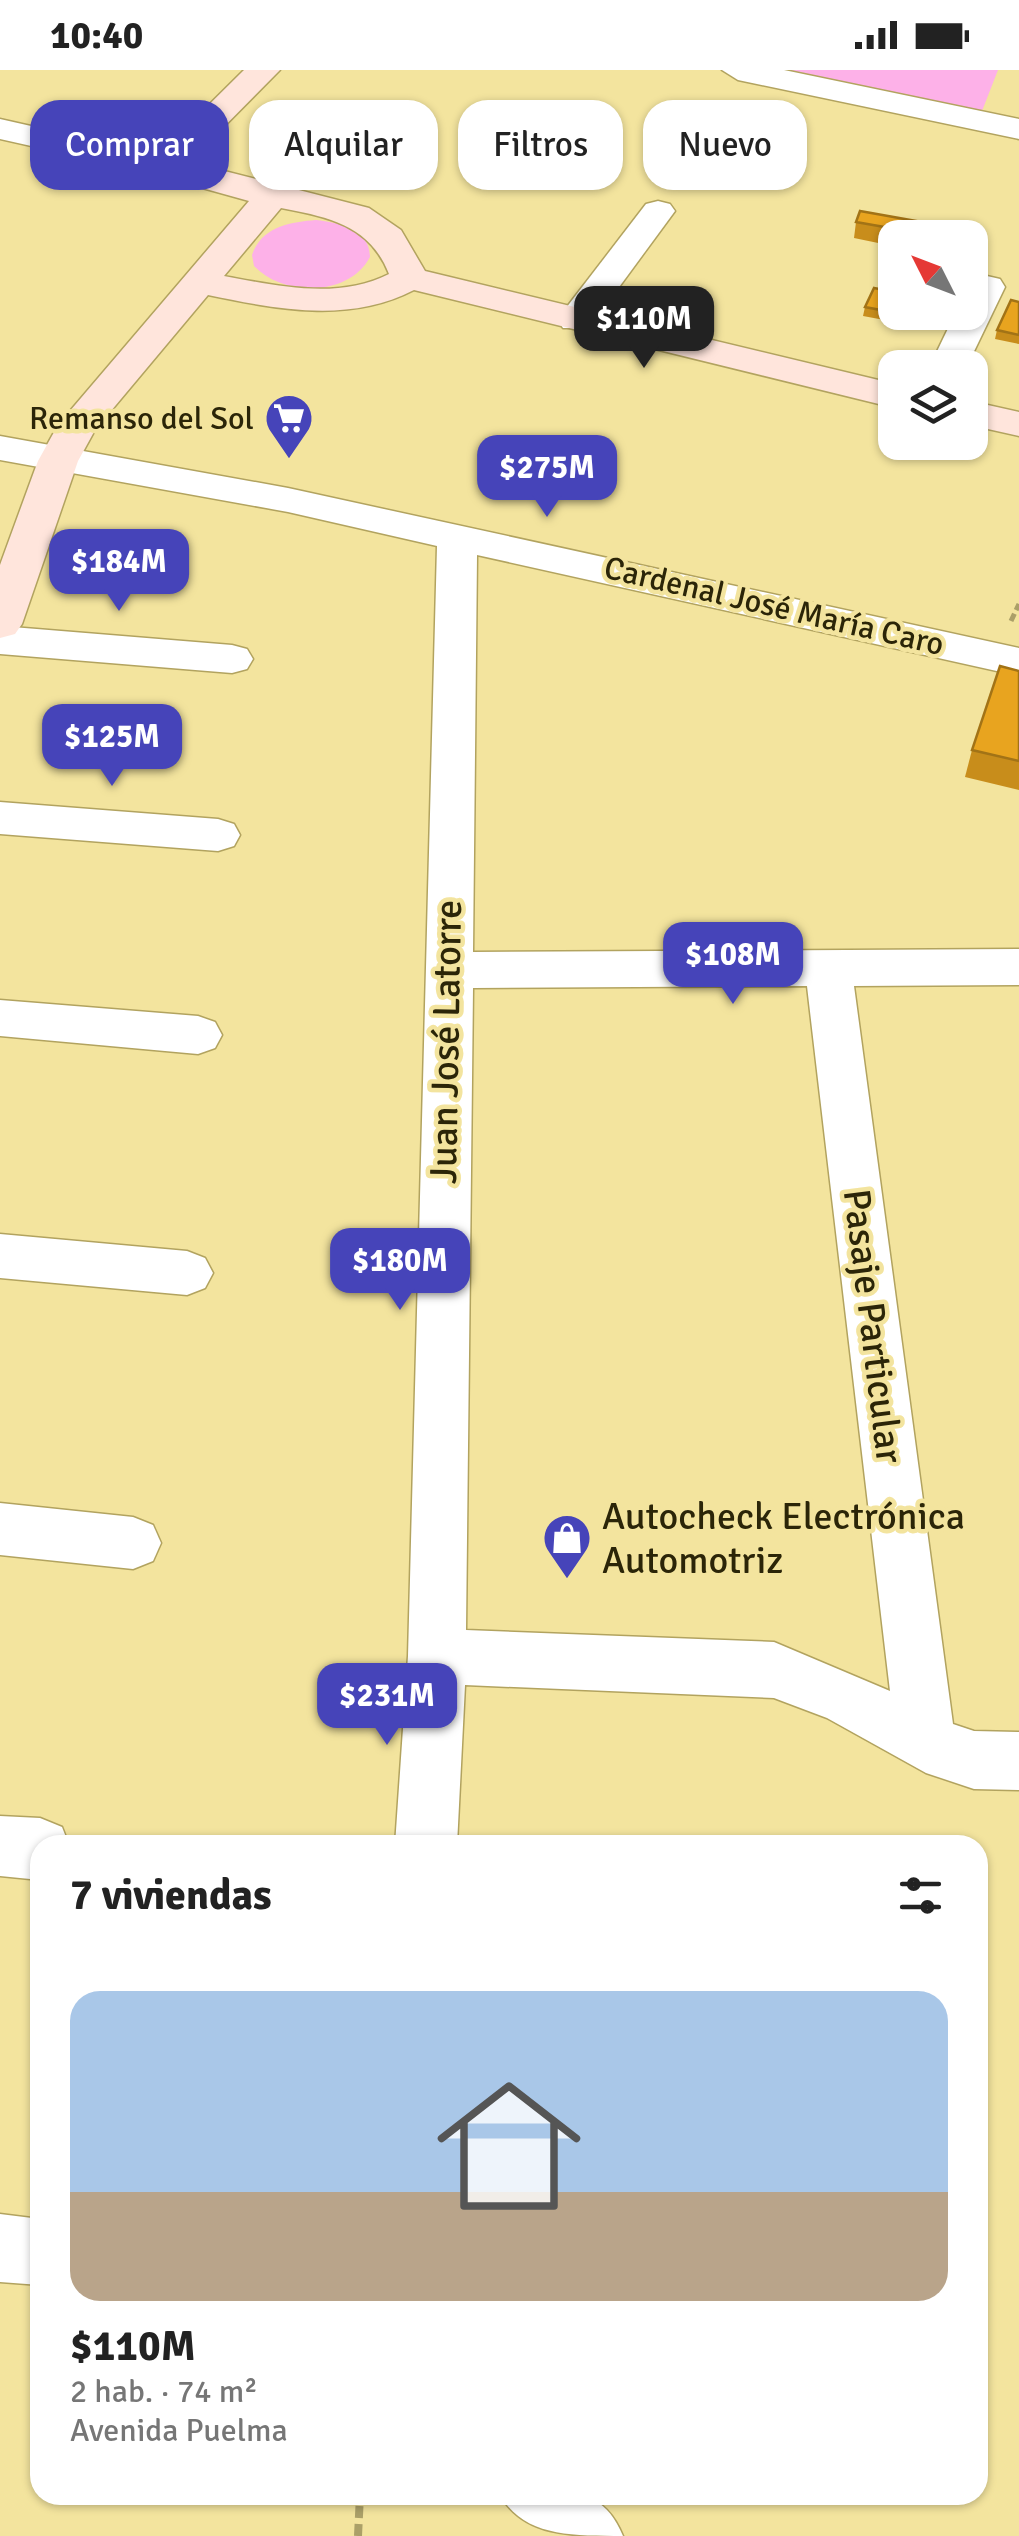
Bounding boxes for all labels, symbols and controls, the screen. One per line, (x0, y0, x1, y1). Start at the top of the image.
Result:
text: 10:40 (50, 12, 143, 59)
chip: Comprar (30, 100, 229, 190)
chip: Alquilar (249, 100, 438, 190)
chip: Filtros (458, 100, 623, 190)
chip: Nuevo (643, 100, 807, 190)
north arrow (878, 220, 988, 330)
map controls (878, 220, 988, 460)
pin: $110M (574, 286, 714, 371)
text: $110M (596, 299, 692, 338)
button: layers (878, 350, 988, 460)
supermarket icon: Remanso del Sol (263, 392, 315, 460)
place label: Remanso del Sol (29, 399, 254, 438)
pin: $275M (477, 435, 617, 520)
text: $275M (499, 448, 595, 487)
pin: $184M (49, 529, 189, 614)
text: $184M (71, 542, 167, 581)
street label: Cardenal José María Caro (600, 548, 948, 664)
pin: $125M (42, 704, 182, 789)
text: $125M (64, 717, 160, 756)
street label: Juan José Latorre (420, 899, 472, 1185)
pin: $108M (663, 922, 803, 1007)
text: $108M (685, 935, 781, 974)
street label: Pasaje Particular (833, 1186, 913, 1466)
pin: $180M (330, 1228, 470, 1313)
text: $180M (352, 1241, 448, 1280)
place label: Autocheck Electrónica Automotriz (602, 1493, 965, 1584)
shop icon: Autocheck Electrónica Automotriz (541, 1512, 593, 1580)
pin: $231M (317, 1663, 457, 1748)
text: $231M (339, 1676, 435, 1715)
icon: filters (893, 1868, 948, 1923)
text: 7 viviendas (70, 1870, 272, 1921)
icon: home (419, 2056, 599, 2236)
text: $110M (70, 2321, 196, 2372)
text: 2 hab. · 74 m² (70, 2372, 258, 2411)
text: Avenida Puelma (70, 2411, 288, 2450)

